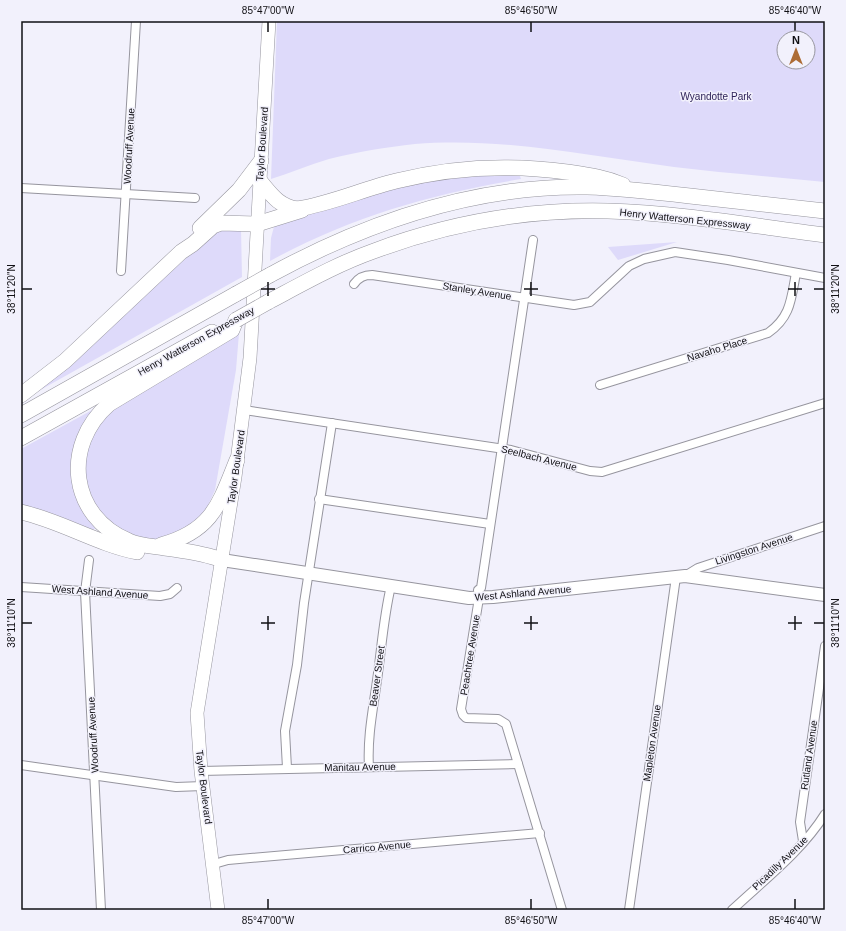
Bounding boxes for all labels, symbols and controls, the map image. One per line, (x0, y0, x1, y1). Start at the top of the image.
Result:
text: 85°47'00"W (242, 5, 295, 16)
text: 85°46'50"W (505, 5, 558, 16)
text: 85°46'40"W (769, 5, 822, 16)
north arrow (776, 30, 816, 70)
text: N (792, 34, 800, 46)
park label: Wyandotte Park (680, 91, 753, 102)
street label: Taylor Boulevard (254, 106, 270, 182)
street label: Woodruff Avenue (122, 107, 137, 184)
street label: Henry Watterson Expressway (619, 207, 751, 231)
text: 38°11'20"N (6, 264, 17, 314)
text: 38°11'20"N (830, 264, 841, 314)
street label: Stanley Avenue (442, 280, 513, 302)
street label: Henry Watterson Expressway (136, 304, 256, 378)
street label: Navaho Place (686, 335, 749, 363)
street label: Taylor Boulevard (225, 429, 247, 505)
street label: Seelbach Avenue (500, 443, 578, 473)
street label: Livingston Avenue (714, 531, 795, 567)
street label: West Ashland Avenue (51, 583, 149, 601)
street label: West Ashland Avenue (474, 583, 572, 603)
text: 38°11'10"N (6, 598, 17, 648)
text: 38°11'10"N (830, 598, 841, 648)
street label: Peachtree Avenue (458, 613, 482, 696)
street label: Beaver Street (367, 645, 387, 707)
street label: Woodruff Avenue (85, 696, 100, 773)
street label: Mapleton Avenue (641, 704, 663, 782)
street label: Rutland Avenue (799, 719, 819, 791)
street label: Taylor Boulevard (194, 749, 214, 825)
street label: Manitau Avenue (324, 761, 396, 773)
street label: Picadilly Avenue (750, 834, 810, 892)
street label: Carrico Avenue (343, 839, 412, 855)
text: 85°47'00"W (242, 915, 295, 926)
text: 85°46'50"W (505, 915, 558, 926)
text: 85°46'40"W (769, 915, 822, 926)

